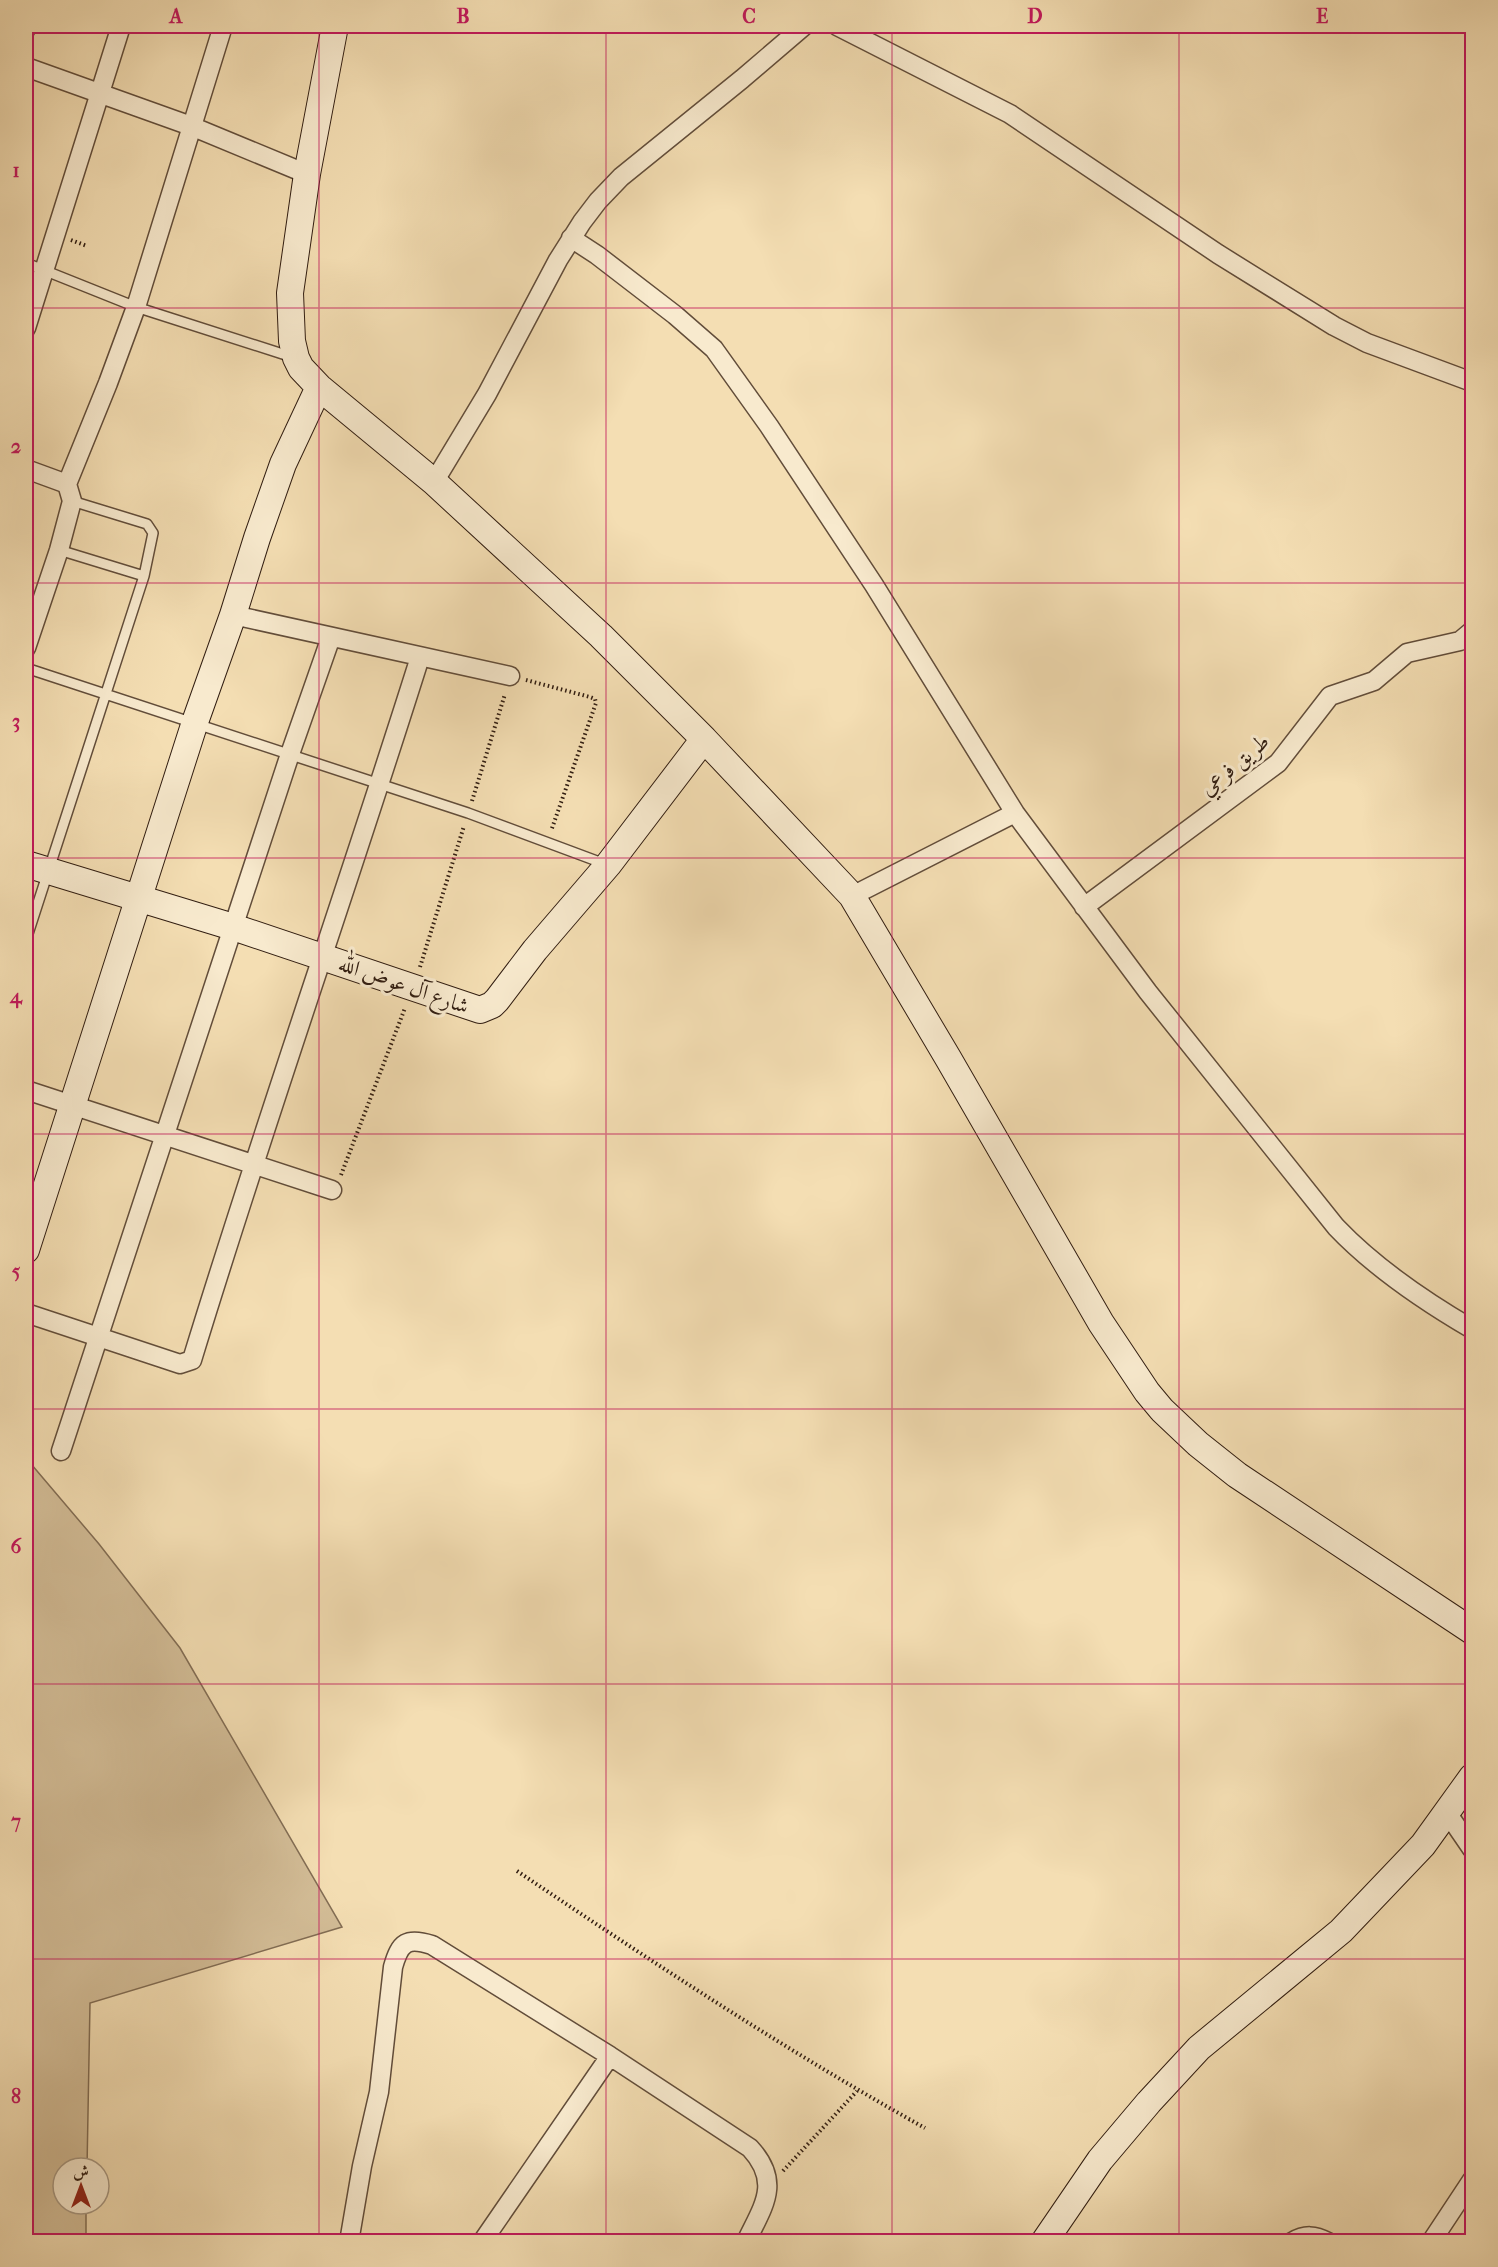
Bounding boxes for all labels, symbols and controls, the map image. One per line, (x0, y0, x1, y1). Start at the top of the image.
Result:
text: A (168, 5, 184, 28)
text: B (456, 5, 470, 28)
text: C (742, 5, 756, 28)
text: D (1027, 5, 1043, 28)
text: E (1316, 5, 1328, 28)
text: 1 (12, 159, 20, 182)
text: 2 (11, 435, 21, 458)
text: 3 (12, 710, 20, 733)
street label: طريق فرعي (1195, 728, 1278, 805)
street label: شارع آل عوض الله (333, 946, 474, 1024)
text: 4 (9, 985, 23, 1009)
text: 5 (12, 1260, 21, 1283)
text: 6 (11, 1535, 23, 1558)
text: 7 (10, 1810, 21, 1833)
text: 8 (11, 2085, 21, 2108)
north arrow (51, 2156, 111, 2216)
text: ش (73, 2162, 89, 2181)

